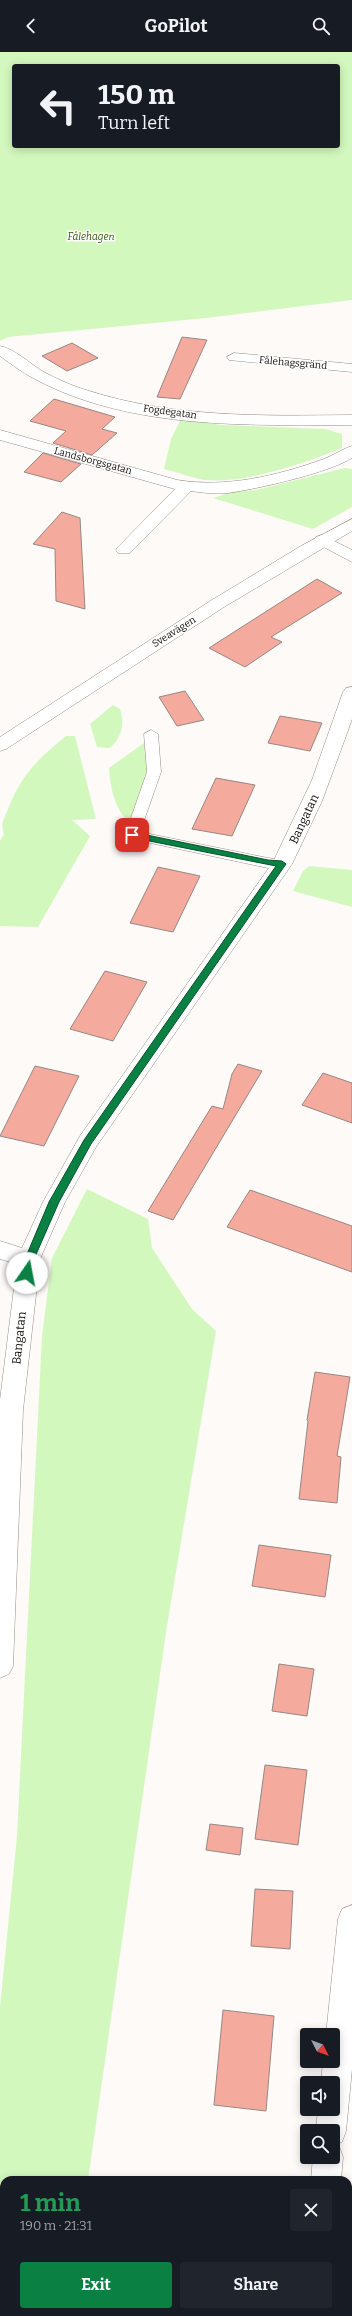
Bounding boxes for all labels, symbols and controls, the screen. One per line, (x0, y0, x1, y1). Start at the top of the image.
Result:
icon: back (20, 15, 42, 37)
text: GoPilot (144, 15, 208, 37)
icon: search (310, 15, 332, 37)
text: 150 m (98, 78, 175, 111)
icon: left (32, 80, 84, 132)
text: Turn left (98, 112, 170, 134)
park label: Fålehagen (67, 231, 115, 243)
street label: Fålehagsgränd (258, 354, 328, 372)
street label: Fogdegatan (142, 402, 198, 422)
street label: Landsborgsgatan (53, 445, 134, 477)
street label: Sveavägen (150, 614, 199, 650)
street label: Bangatan (286, 792, 322, 846)
pin (115, 818, 149, 852)
icon: arrive (121, 824, 143, 846)
position arrow (6, 1252, 48, 1294)
street label: Bangatan (9, 1310, 29, 1365)
north arrow (300, 2028, 340, 2068)
map controls (300, 2028, 340, 2164)
button: sound (300, 2076, 340, 2116)
button: search (300, 2124, 340, 2164)
text: 1 min (20, 2189, 81, 2217)
button: close (290, 2189, 332, 2231)
text: 190 m · 21:31 (20, 2218, 92, 2233)
button: Exit (20, 2262, 172, 2308)
button: Share (180, 2262, 332, 2308)

